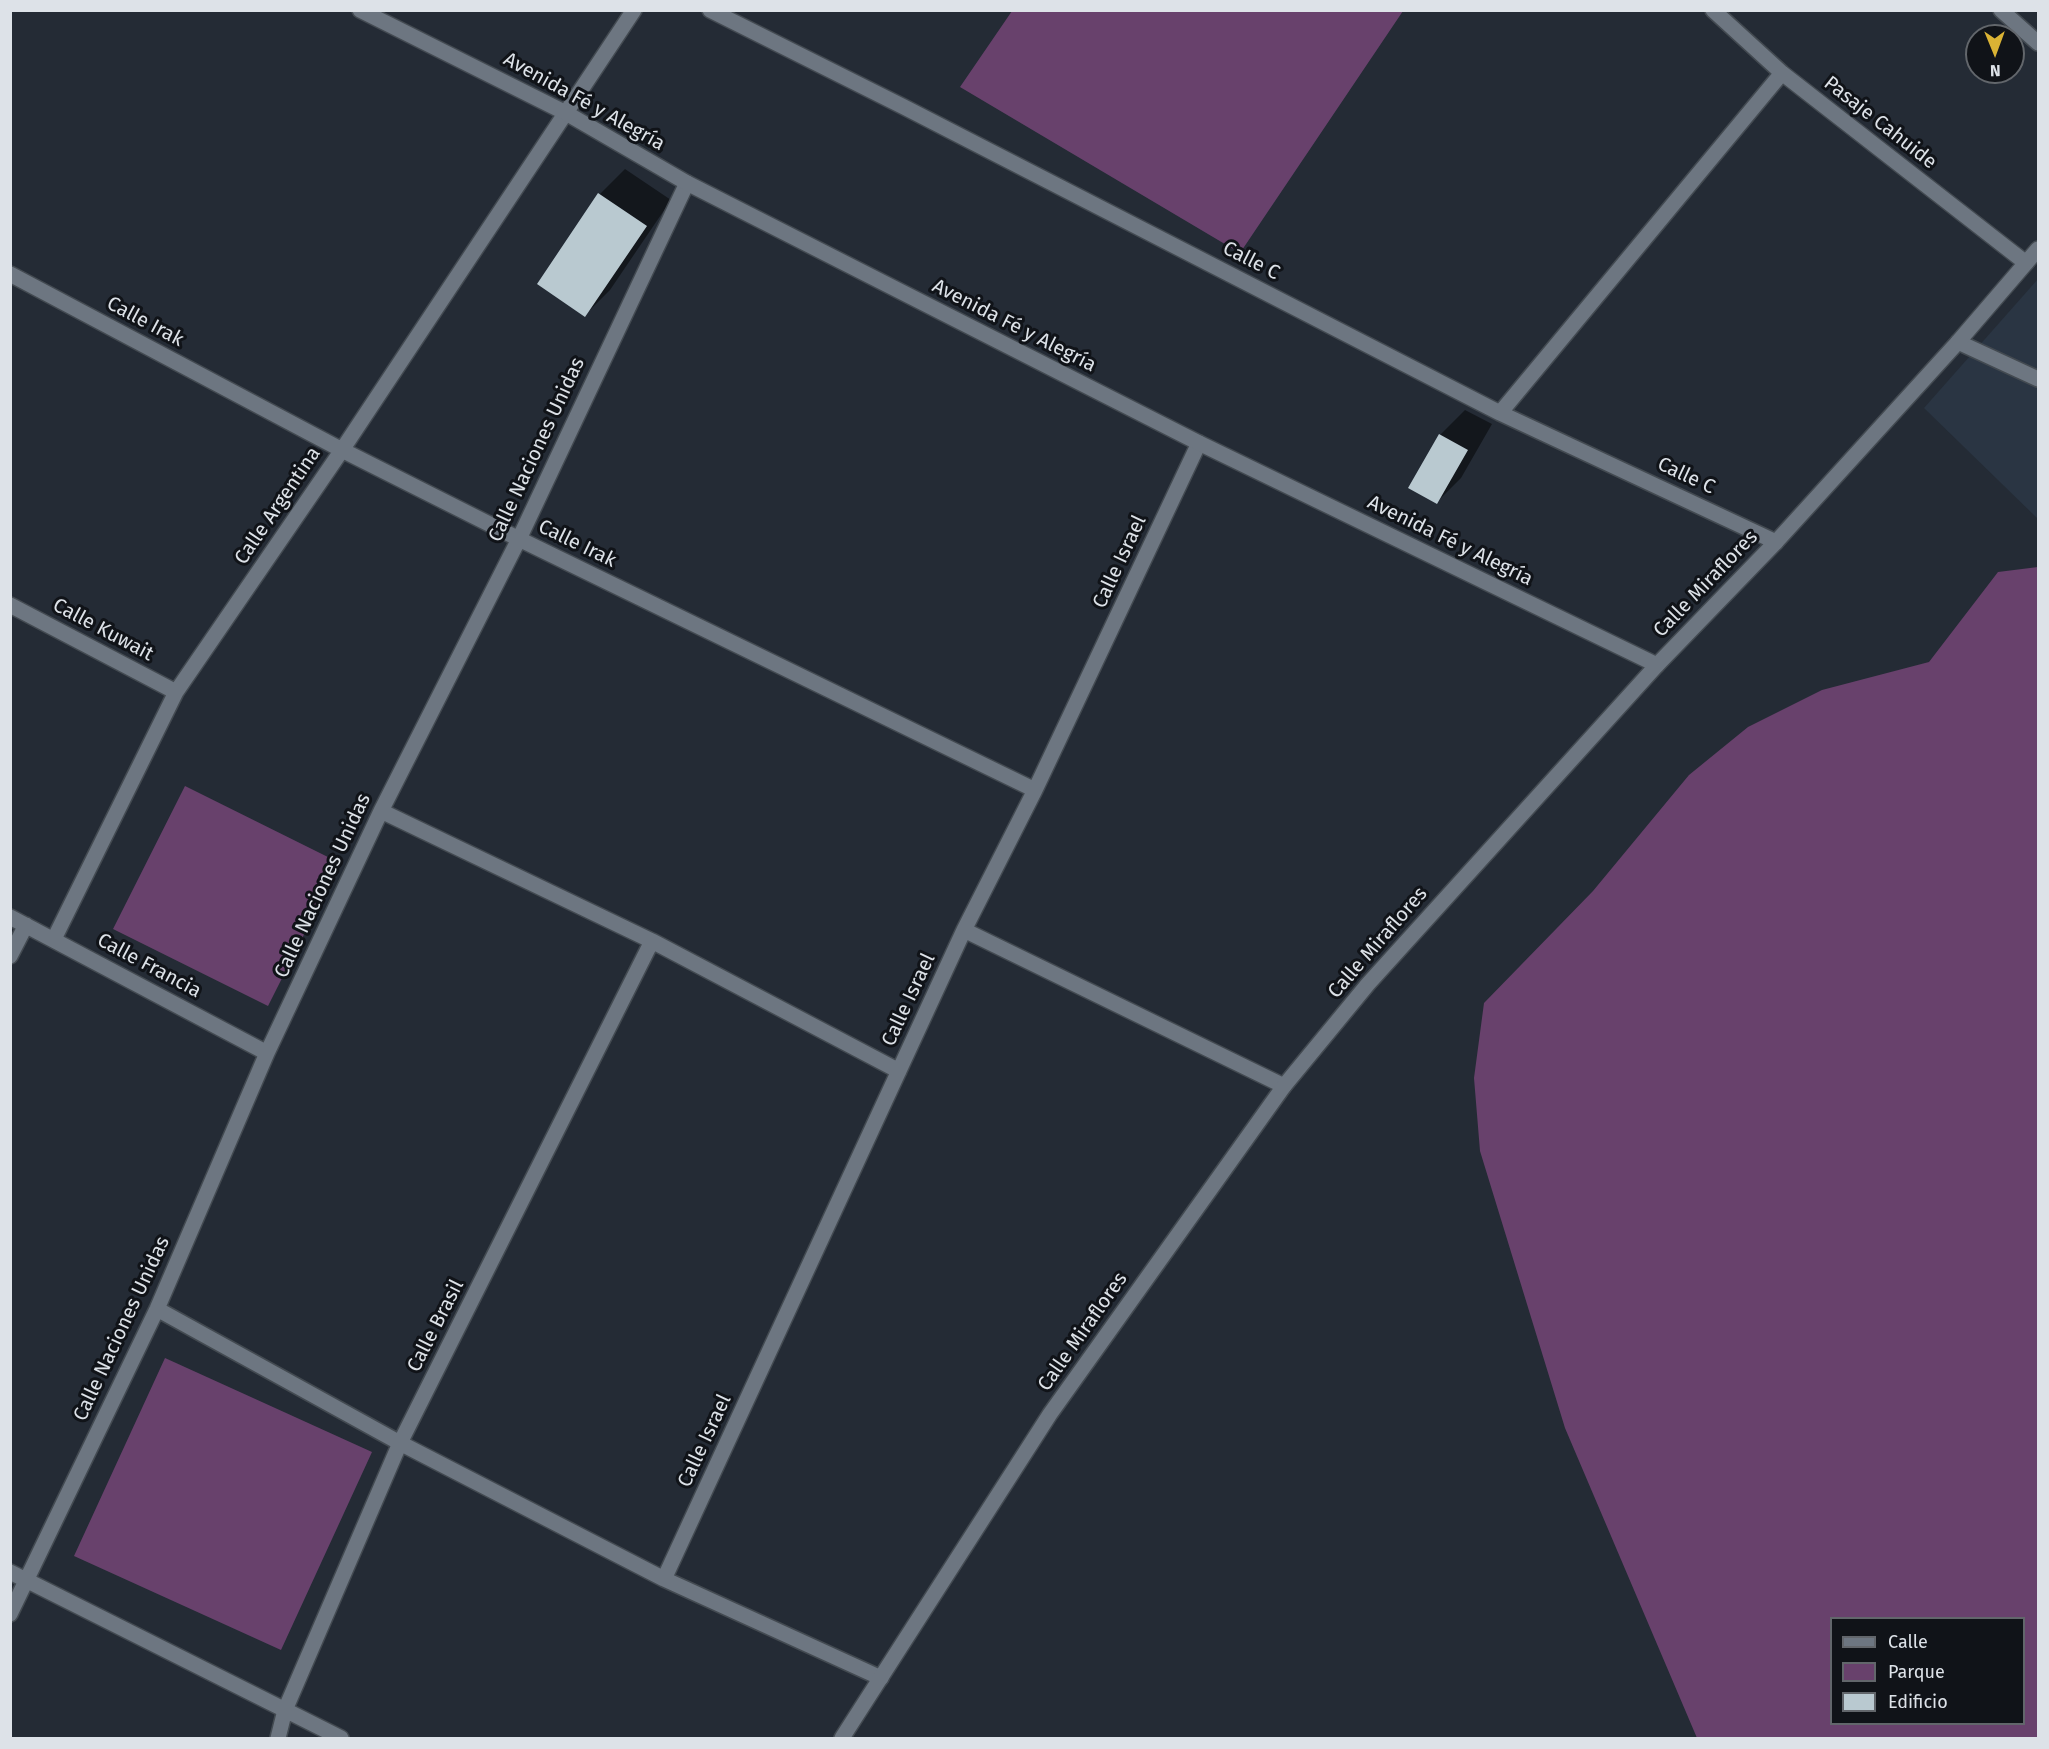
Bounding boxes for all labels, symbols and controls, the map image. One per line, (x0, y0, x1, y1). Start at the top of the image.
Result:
north arrow (1965, 24, 2025, 84)
street label: Avenida Fé y Alegría (499, 48, 669, 156)
text: N (1990, 61, 2001, 80)
street label: Pasaje Cahuide (1819, 72, 1941, 174)
street label: Calle C (1219, 237, 1283, 285)
street label: Avenida Fé y Alegría (928, 274, 1100, 378)
street label: Calle Irak (102, 292, 188, 352)
street label: Calle Naciones Unidas (484, 354, 590, 546)
street label: Calle Argentina (230, 443, 326, 569)
street label: Calle C (1653, 452, 1719, 500)
street label: Avenida Fé y Alegría (1363, 491, 1537, 591)
street label: Calle Israel (1088, 512, 1152, 612)
street label: Calle Irak (534, 515, 620, 573)
street label: Calle Miraflores (1649, 526, 1763, 642)
street label: Calle Kuwait (49, 593, 157, 667)
street label: Calle Naciones Unidas (270, 790, 376, 982)
street label: Calle Miraflores (1323, 883, 1433, 1003)
street label: Calle Francia (93, 929, 205, 1003)
street label: Calle Israel (877, 950, 941, 1050)
street label: Calle Naciones Unidas (69, 1233, 175, 1425)
street label: Calle Miraflores (1033, 1268, 1133, 1396)
street label: Calle Brasil (403, 1276, 469, 1376)
street label: Calle Israel (673, 1391, 737, 1491)
legend (1830, 1617, 2025, 1725)
text: Calle (1888, 1631, 1928, 1653)
text: Parque (1888, 1661, 1945, 1683)
text: Edificio (1888, 1691, 1948, 1713)

